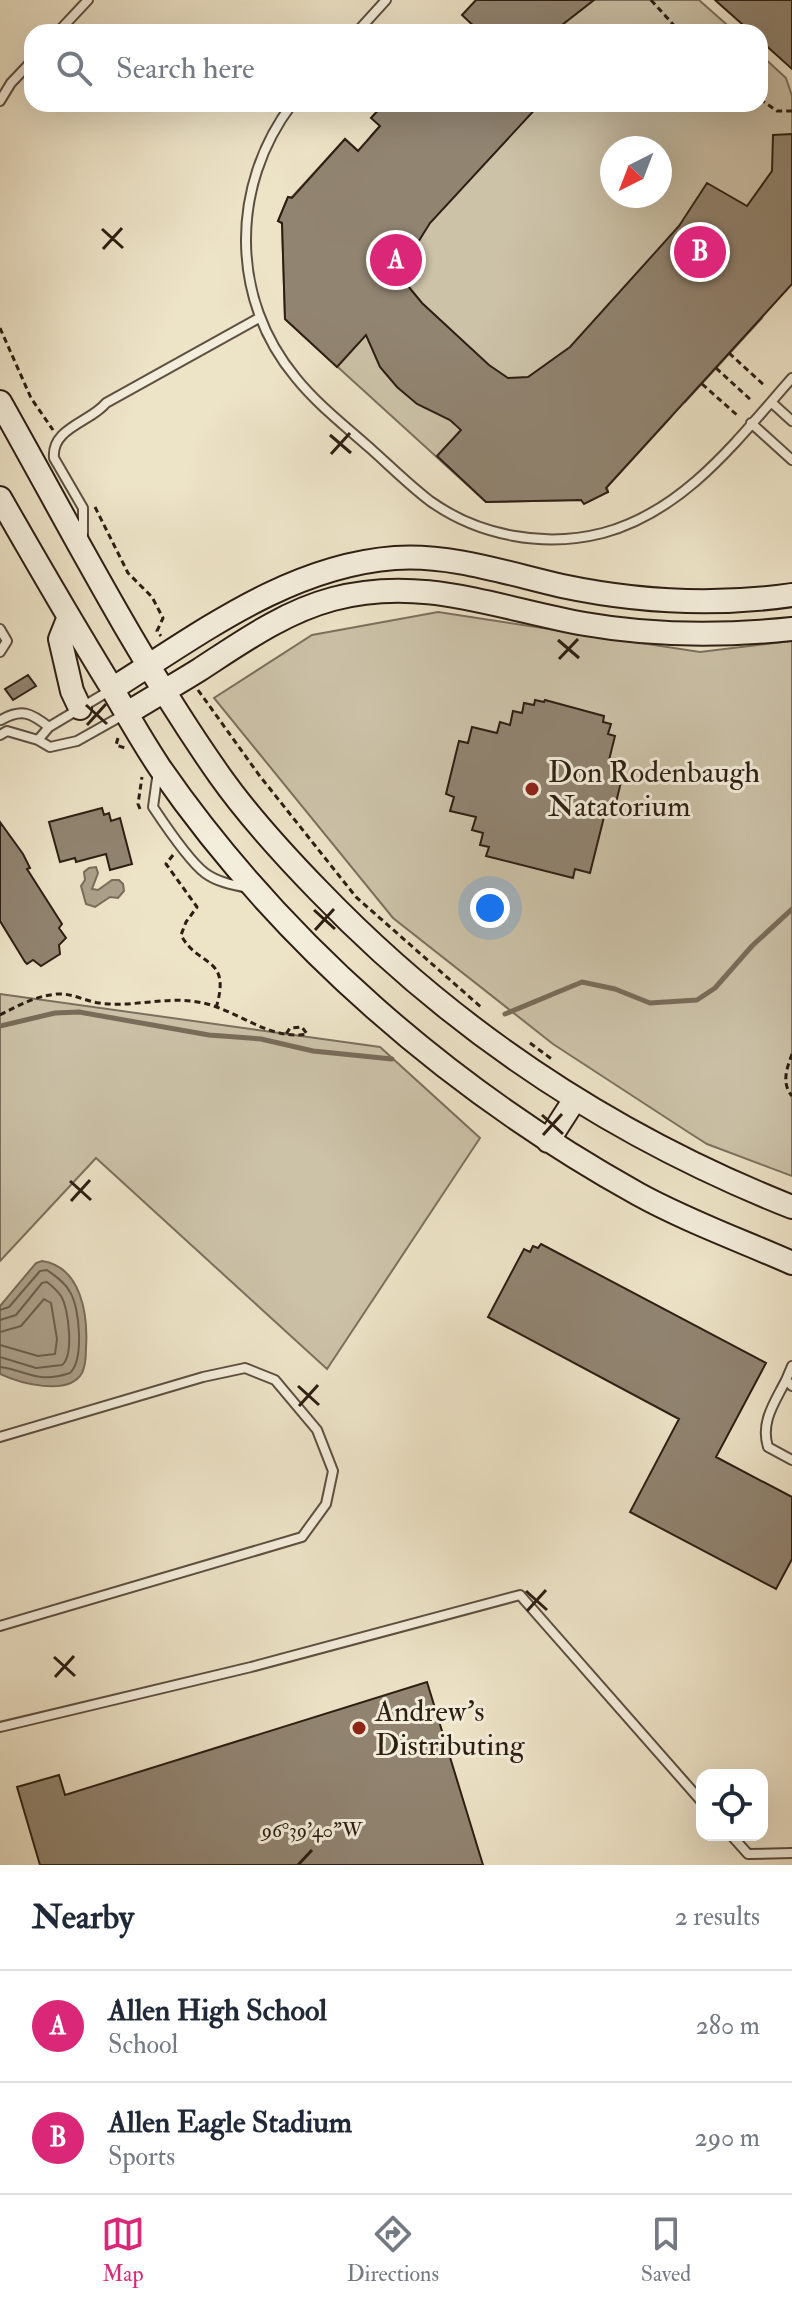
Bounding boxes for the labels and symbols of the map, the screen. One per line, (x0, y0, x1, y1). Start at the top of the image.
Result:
north arrow (600, 136, 672, 208)
pin: B (674, 222, 726, 282)
pin: A (370, 230, 422, 290)
place label: Don Rodenbaugh Natatorium (548, 754, 760, 825)
marker: Don Rodenbaugh Natatorium (523, 780, 541, 798)
your location (470, 888, 510, 928)
place label: Andrew's Distributing (374, 1693, 526, 1764)
marker: Andrew's Distributing (350, 1719, 368, 1737)
text: 96°39'40"W (260, 1818, 363, 1843)

